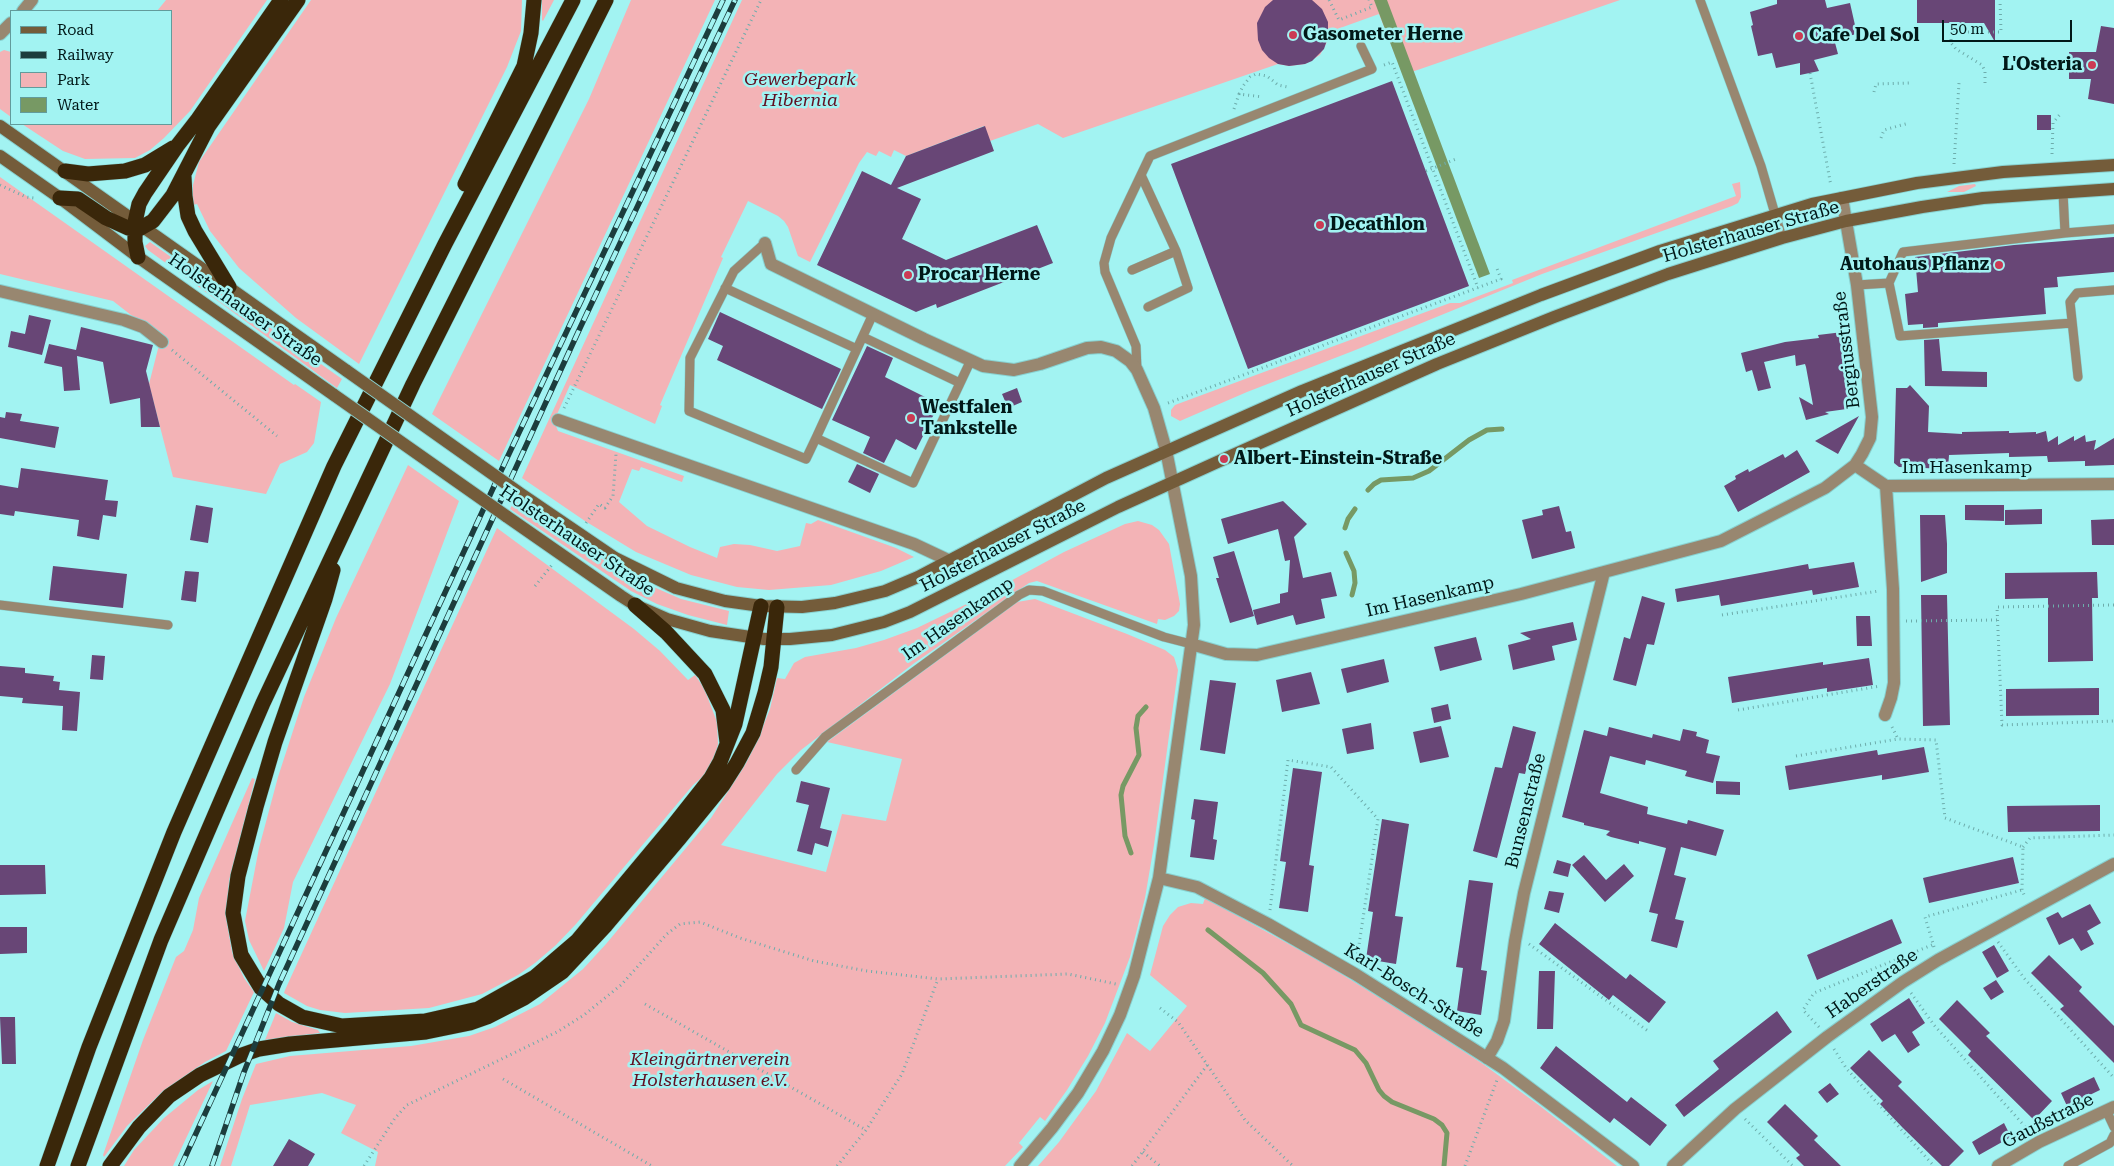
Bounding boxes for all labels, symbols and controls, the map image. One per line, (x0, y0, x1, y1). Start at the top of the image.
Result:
legend (10, 10, 172, 125)
scale bar (1944, 10, 2074, 42)
text: 50 m (1950, 20, 1984, 38)
text: Road (57, 21, 94, 39)
place label: Gasometer Herne (1303, 24, 1463, 46)
place label: Cafe Del Sol (1809, 25, 1919, 47)
marker: Gasometer Herne (1287, 29, 1299, 41)
marker: Cafe Del Sol (1793, 30, 1805, 42)
text: Railway (57, 46, 114, 64)
place label: L'Osteria (2002, 54, 2082, 76)
marker: L'Osteria (2086, 59, 2098, 71)
park label: Gewerbepark Hibernia (744, 69, 856, 112)
text: Park (57, 71, 90, 89)
text: Water (57, 96, 99, 114)
street label: Holsterhauser Straße (1660, 196, 1842, 268)
place label: Decathlon (1330, 214, 1425, 236)
marker: Decathlon (1314, 219, 1326, 231)
street label: Holsterhauser Straße (164, 249, 326, 371)
place label: Autohaus Pflanz (1840, 254, 1989, 276)
marker: Autohaus Pflanz (1993, 259, 2005, 271)
place label: Procar Herne (918, 264, 1040, 286)
marker: Procar Herne (902, 269, 914, 281)
street label: Bergiusstraße (1829, 290, 1865, 410)
street label: Holsterhauser Straße (1283, 328, 1459, 422)
place label: Westfalen Tankstelle (921, 397, 1017, 439)
marker: Westfalen Tankstelle (905, 412, 917, 424)
place label: Albert-Einstein-Straße (1234, 448, 1442, 470)
marker: Albert-Einstein-Straße (1218, 453, 1230, 465)
street label: Im Hasenkamp (1902, 457, 2032, 479)
street label: Holsterhauser Straße (495, 481, 659, 601)
street label: Holsterhauser Straße (917, 495, 1089, 597)
street label: Im Hasenkamp (1364, 572, 1496, 622)
street label: Im Hasenkamp (898, 573, 1018, 665)
street label: Bunsenstraße (1501, 751, 1551, 871)
street label: Karl-Bosch-Straße (1340, 939, 1488, 1043)
street label: Haberstraße (1822, 945, 1922, 1023)
park label: Kleingärtnerverein Holsterhausen e.V. (630, 1049, 790, 1092)
street label: Gaußstraße (1999, 1089, 2097, 1153)

